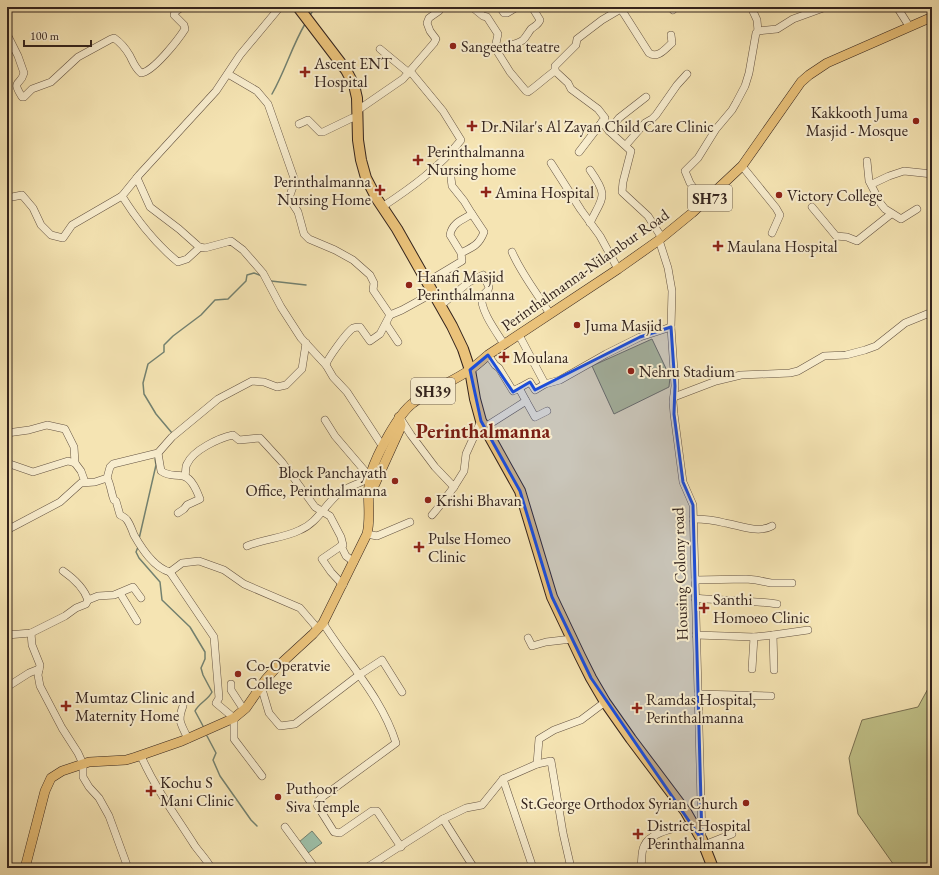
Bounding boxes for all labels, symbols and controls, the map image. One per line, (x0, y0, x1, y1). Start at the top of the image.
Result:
scale bar (24, 22, 91, 48)
text: 100 m (30, 28, 60, 44)
place label: Sangeetha teatre (461, 36, 560, 57)
marker: Sangeetha teatre (448, 41, 458, 51)
place label: Ascent ENT Hospital (313, 53, 392, 92)
marker: Ascent ENT Hospital (299, 66, 311, 78)
place label: Kakkooth Juma Masjid - Mosque (806, 102, 909, 141)
place label: Dr.Nilar's Al Zayan Child Care Clinic (481, 116, 714, 137)
marker: Kakkooth Juma Masjid - Mosque (911, 116, 921, 126)
marker: Dr.Nilar's Al Zayan Child Care Clinic (466, 120, 478, 132)
place label: Perinthalmanna Nursing home (427, 141, 525, 180)
marker: Perinthalmanna Nursing home (412, 154, 424, 166)
place label: Perinthalmanna Nursing Home (273, 171, 372, 210)
place label: Amina Hospital (494, 182, 594, 203)
marker: Perinthalmanna Nursing Home (374, 184, 386, 196)
road number: SH73 (688, 185, 732, 211)
place label: Victory College (787, 185, 883, 206)
marker: Amina Hospital (480, 186, 492, 198)
marker: Victory College (774, 190, 784, 200)
street label: Perinthalmanna-Nilambur Road (497, 204, 674, 336)
place label: Maulana Hospital (727, 236, 838, 257)
marker: Maulana Hospital (712, 240, 724, 252)
place label: Hanafi Masjid Perinthalmanna (417, 266, 515, 305)
marker: Hanafi Masjid Perinthalmanna (404, 280, 414, 290)
place label: Juma Masjid (583, 315, 663, 336)
marker: Juma Masjid (572, 320, 582, 330)
place label: Moulana (513, 347, 569, 368)
marker: Moulana (498, 351, 510, 363)
place label: Nehru Stadium (639, 361, 735, 382)
marker: Nehru Stadium (626, 366, 636, 376)
road number: SH39 (411, 378, 455, 404)
district label: Perinthalmanna (416, 418, 550, 444)
place label: Block Panchayath Office, Perinthalmanna (245, 462, 388, 501)
marker: Block Panchayath Office, Perinthalmanna (390, 476, 400, 486)
place label: Krishi Bhavan (436, 490, 523, 511)
marker: Krishi Bhavan (423, 495, 433, 505)
street label: Housing Colony road (667, 506, 693, 641)
place label: Pulse Homeo Clinic (428, 528, 511, 567)
marker: Pulse Homeo Clinic (413, 541, 425, 553)
place label: Santhi Homoeo Clinic (713, 589, 809, 628)
marker: Santhi Homoeo Clinic (698, 602, 710, 614)
place label: Co-Operatvie College (246, 655, 330, 694)
marker: Co-Operatvie College (233, 669, 243, 679)
place label: Mumtaz Clinic and Maternity Home (75, 687, 196, 726)
place label: Ramdas Hospital, Perinthalmanna (646, 689, 756, 728)
marker: Mumtaz Clinic and Maternity Home (60, 700, 72, 712)
marker: Ramdas Hospital, Perinthalmanna (631, 702, 643, 714)
place label: Kochu S Mani Clinic (160, 772, 234, 811)
place label: Puthoor Siva Temple (286, 778, 360, 817)
marker: Kochu S Mani Clinic (145, 785, 157, 797)
marker: Puthoor Siva Temple (273, 792, 283, 802)
place label: St.George Orthodox Syrian Church (521, 793, 738, 814)
marker: St.George Orthodox Syrian Church (741, 798, 751, 808)
place label: District Hospital Perinthalmanna (647, 815, 751, 854)
marker: District Hospital Perinthalmanna (632, 828, 644, 840)

